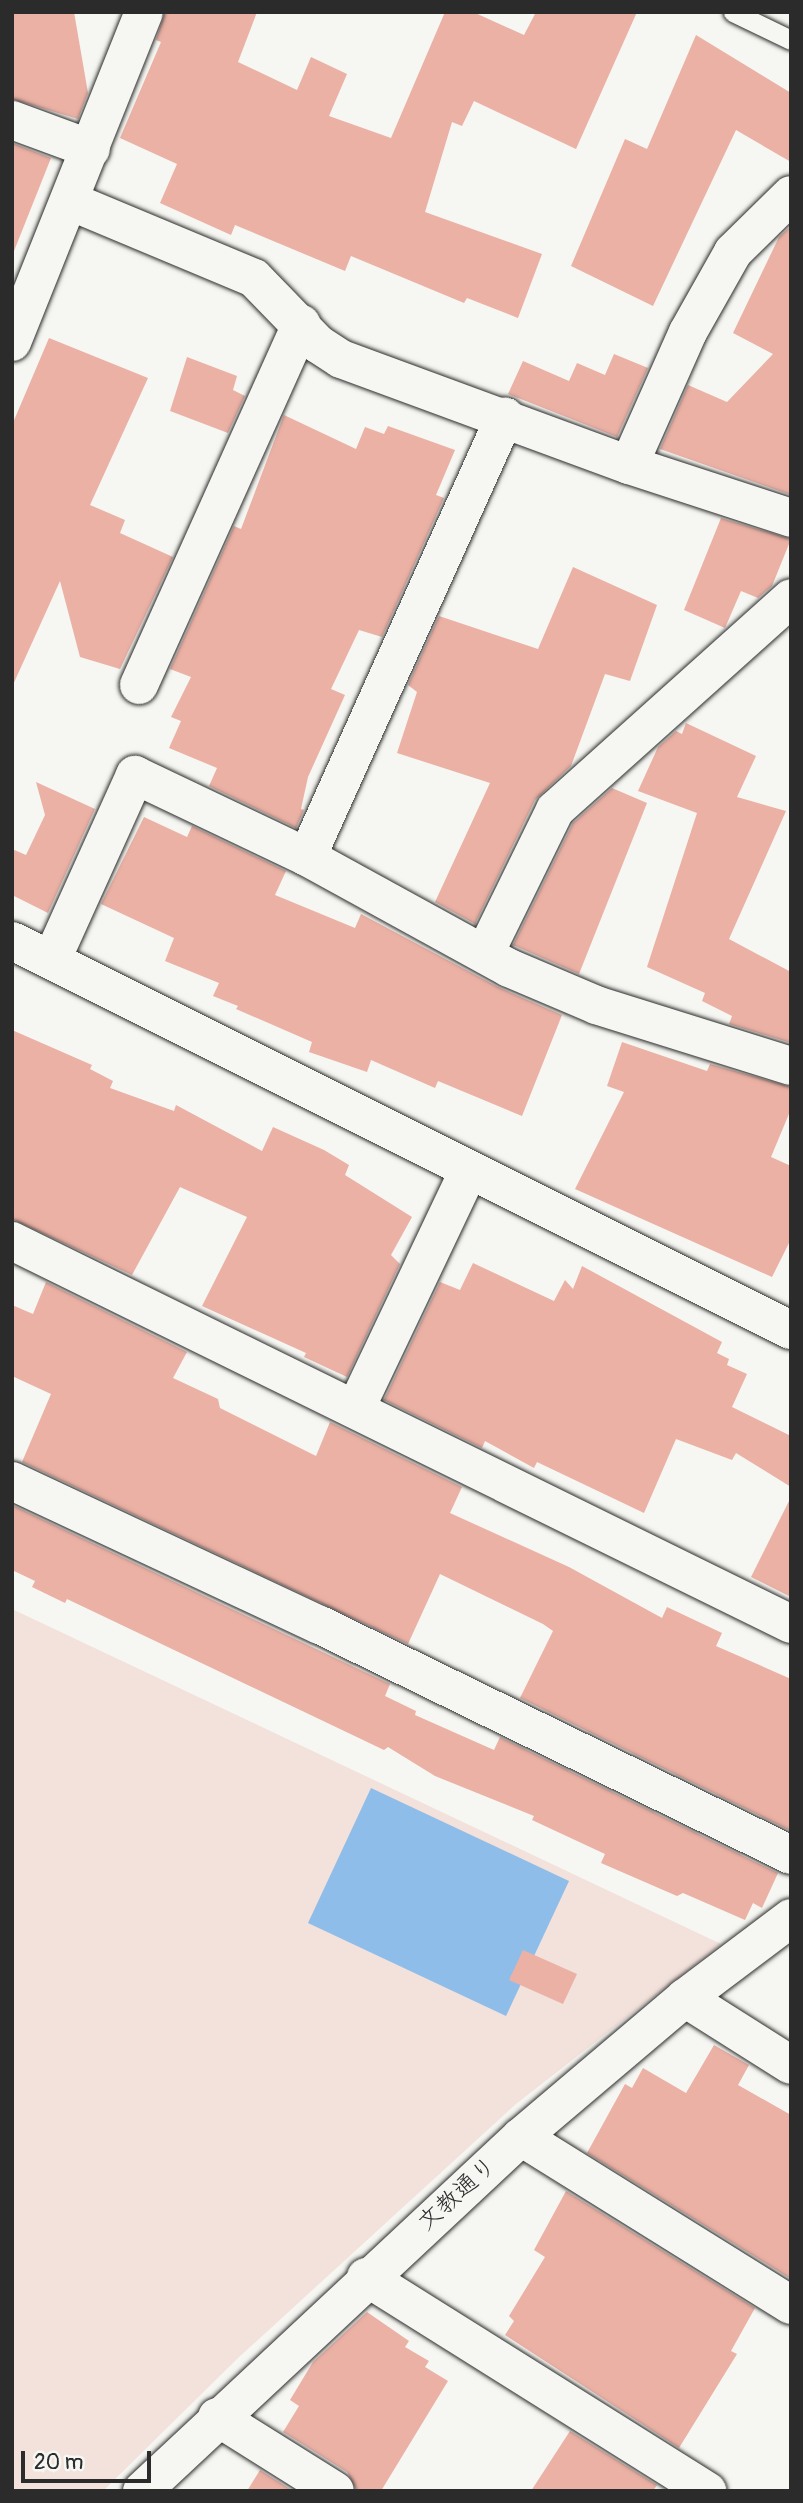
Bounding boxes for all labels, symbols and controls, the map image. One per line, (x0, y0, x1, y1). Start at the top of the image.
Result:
street label: 文教通り (412, 2151, 502, 2237)
scale bar (24, 2436, 154, 2480)
text: 20 m (34, 2449, 83, 2476)

